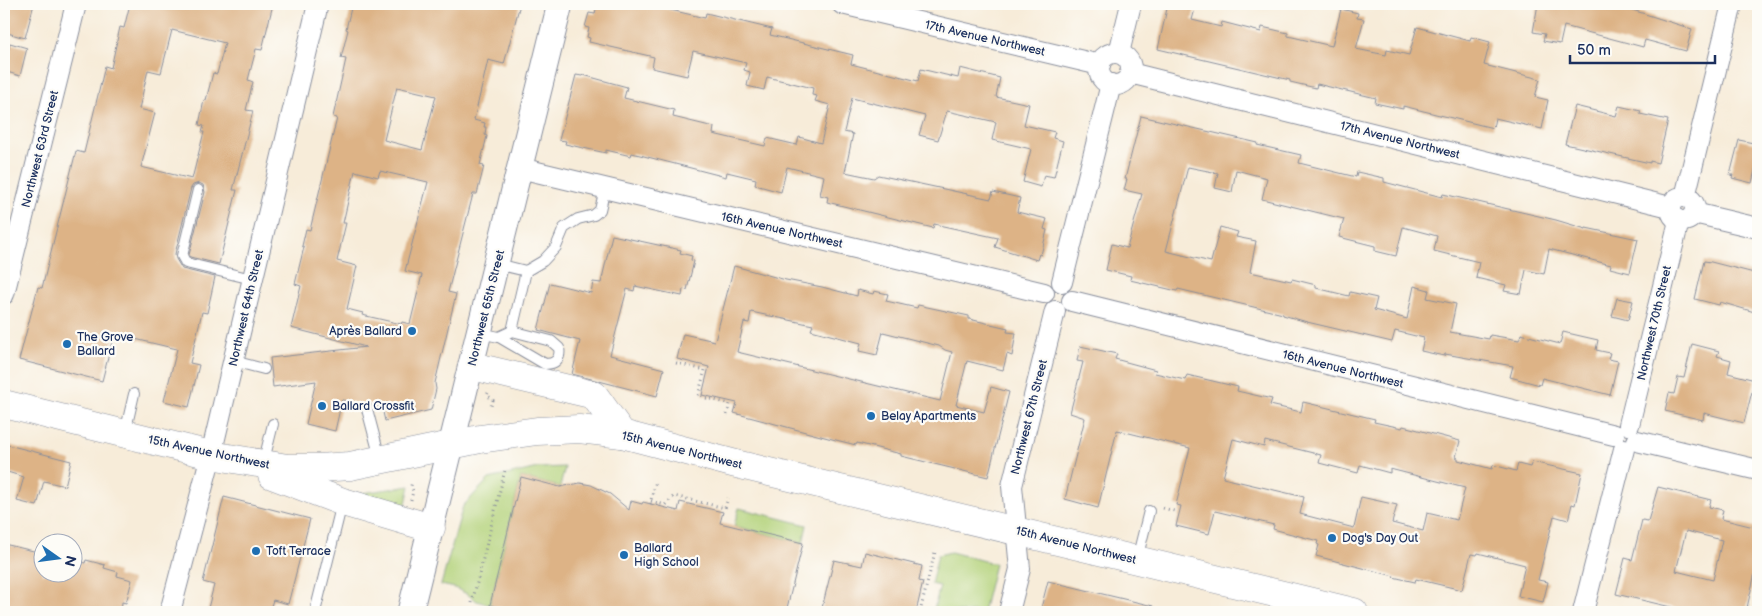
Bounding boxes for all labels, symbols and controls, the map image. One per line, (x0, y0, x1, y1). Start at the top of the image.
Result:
street label: 17th Avenue Northwest (923, 17, 1047, 60)
scale bar (1570, 32, 1714, 64)
text: 50 m (1577, 41, 1611, 60)
street label: Northwest 63rd Street (19, 89, 62, 209)
street label: 17th Avenue Northwest (1338, 118, 1462, 163)
street label: 16th Avenue Northwest (720, 209, 844, 252)
street label: Northwest 64th Street (226, 248, 267, 368)
street label: Northwest 65th Street (465, 248, 508, 368)
street label: Northwest 70th Street (1634, 264, 1675, 382)
place label: Après Ballard (329, 324, 402, 339)
marker: Après Ballard (406, 325, 418, 337)
place label: The Grove Ballard (77, 330, 133, 359)
marker: The Grove Ballard (61, 338, 73, 350)
street label: 16th Avenue Northwest (1281, 347, 1405, 392)
street label: Northwest 67th Street (1008, 358, 1051, 476)
place label: Ballard Crossfit (332, 399, 414, 414)
marker: Ballard Crossfit (316, 400, 328, 412)
place label: Belay Apartments (881, 409, 976, 424)
marker: Belay Apartments (865, 410, 877, 422)
street label: 15th Avenue Northwest (620, 428, 744, 473)
street label: 15th Avenue Northwest (147, 432, 271, 473)
street label: 15th Avenue Northwest (1014, 523, 1138, 568)
place label: Dog's Day Out (1342, 531, 1418, 546)
marker: Dog's Day Out (1326, 532, 1338, 544)
north arrow (32, 534, 82, 584)
place label: Ballard High School (634, 541, 699, 570)
place label: Toft Terrace (266, 544, 331, 559)
marker: Toft Terrace (250, 545, 262, 557)
marker: Ballard High School (618, 549, 630, 561)
text: N (61, 554, 80, 568)

